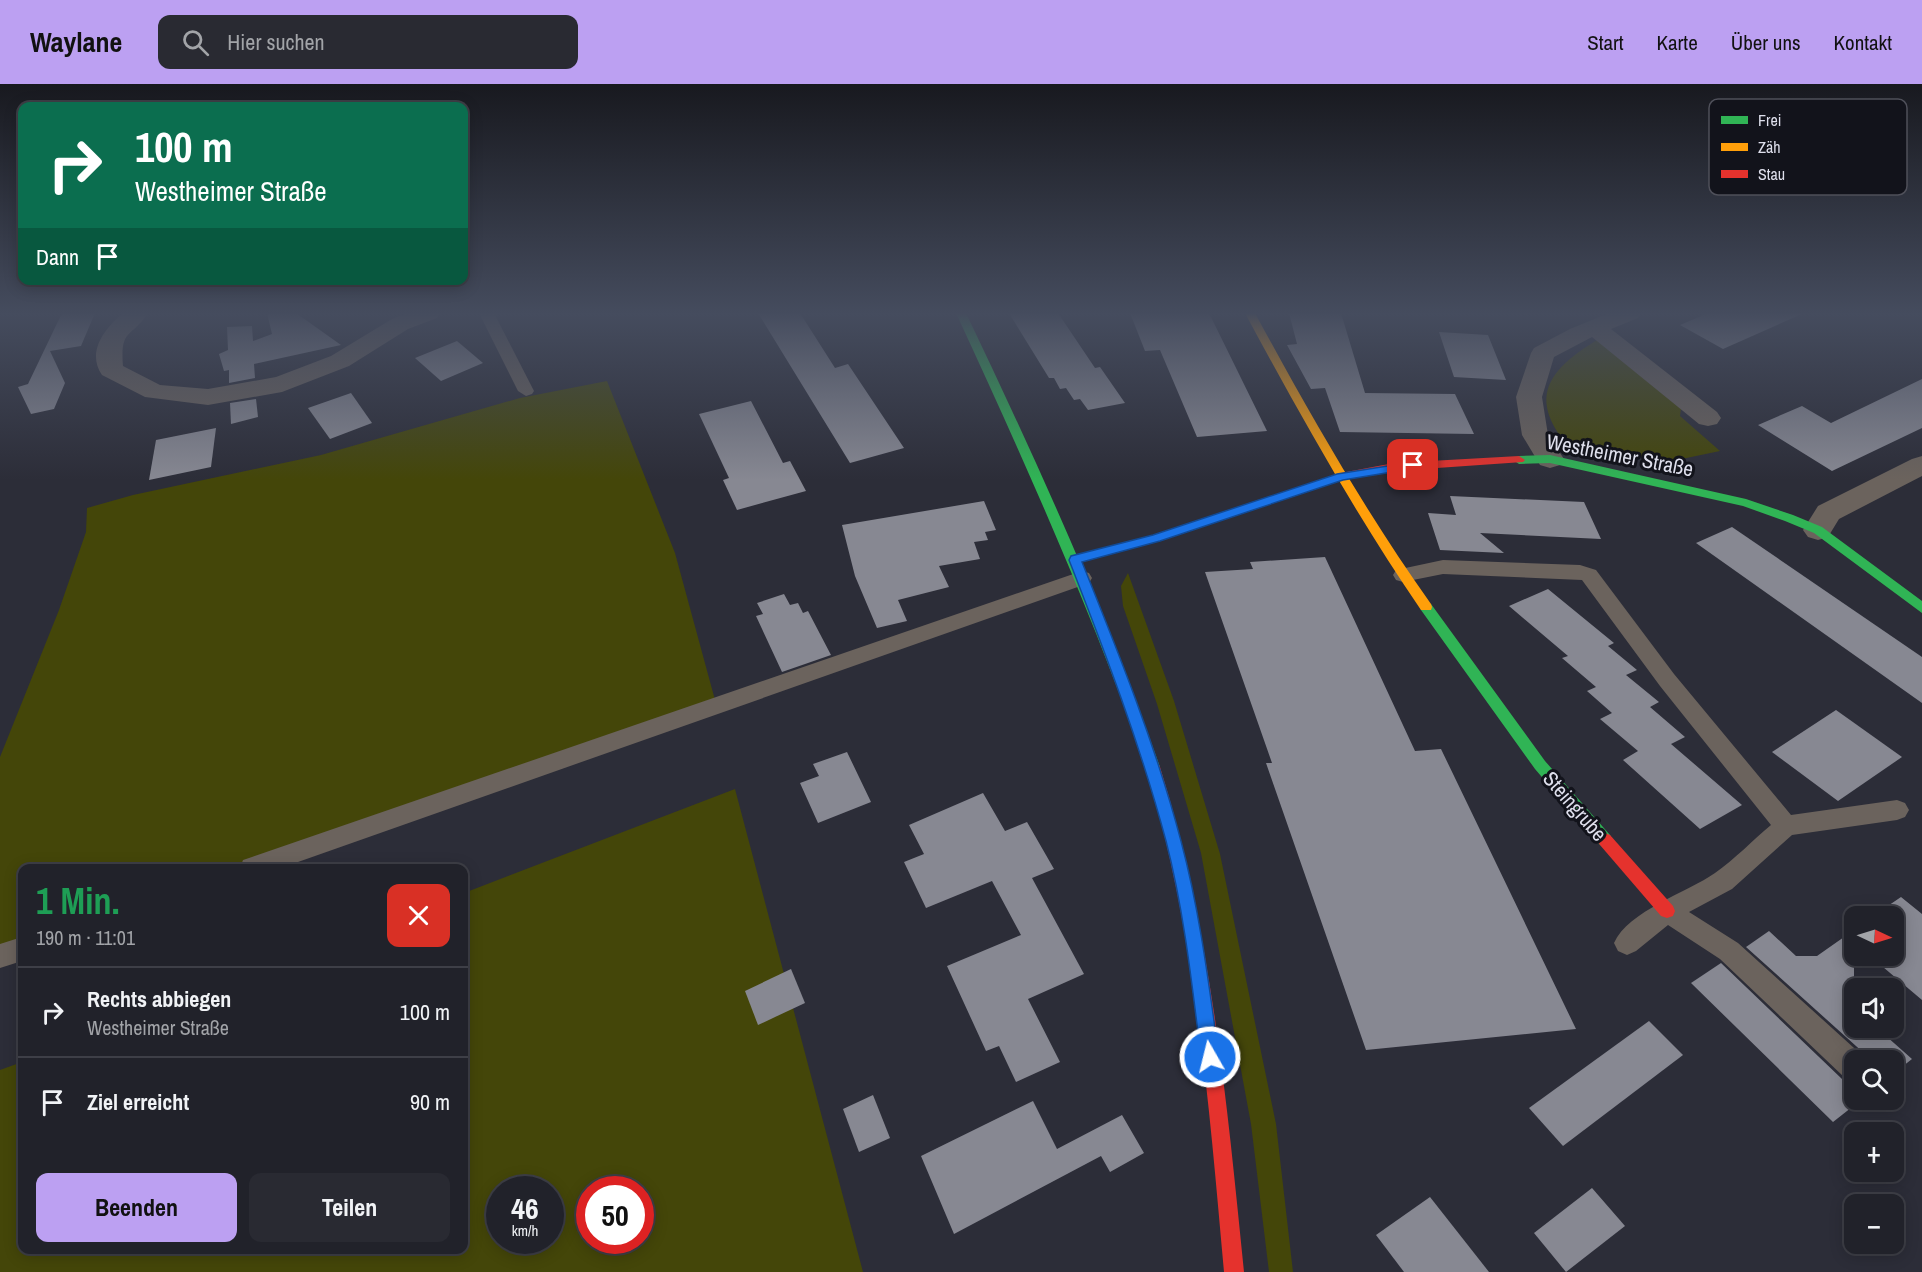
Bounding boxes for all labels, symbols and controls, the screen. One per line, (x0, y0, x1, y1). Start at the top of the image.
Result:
search box (158, 15, 578, 69)
text: Waylane (30, 23, 122, 61)
icon: search (179, 26, 212, 59)
text: Hier suchen (227, 27, 325, 57)
text: Start (1587, 28, 1624, 57)
text: Karte (1657, 28, 1698, 57)
text: Über uns (1731, 28, 1801, 57)
text: Kontakt (1834, 28, 1892, 57)
legend (1709, 99, 1907, 195)
text: Frei (1758, 109, 1781, 131)
text: 100 m (135, 119, 233, 175)
icon: right (36, 126, 114, 204)
text: Zäh (1758, 136, 1781, 158)
text: Stau (1758, 163, 1785, 185)
text: Westheimer Straße (135, 173, 327, 209)
icon: arrive (91, 240, 124, 273)
text: Dann (36, 242, 79, 272)
street label: Westheimer Straße (1544, 427, 1696, 483)
pin (1387, 439, 1438, 490)
icon: arrive (1396, 448, 1429, 481)
street label: Steingrube (1536, 765, 1614, 847)
text: 1 Min. (36, 877, 120, 925)
button: close (387, 884, 450, 947)
north arrow (1844, 906, 1904, 966)
map controls (1844, 906, 1904, 1254)
text: 190 m · 11:01 (36, 924, 135, 951)
button: sound (1844, 978, 1904, 1038)
text: Rechts abbiegen (87, 984, 231, 1014)
icon: right (36, 996, 69, 1029)
text: 100 m (400, 997, 450, 1027)
text: Westheimer Straße (87, 1014, 229, 1041)
position arrow (1178, 1025, 1242, 1089)
button: search (1844, 1050, 1904, 1110)
icon: arrive (36, 1086, 69, 1119)
text: Ziel erreicht (87, 1087, 189, 1117)
text: 90 m (410, 1087, 450, 1117)
button: + (1844, 1122, 1904, 1182)
button: Beenden (36, 1173, 237, 1242)
button: Teilen (249, 1173, 450, 1242)
speed limit sign: 50 (576, 1176, 654, 1254)
text: 46 (511, 1188, 539, 1228)
button: − (1844, 1194, 1904, 1254)
text: km/h (512, 1220, 538, 1241)

